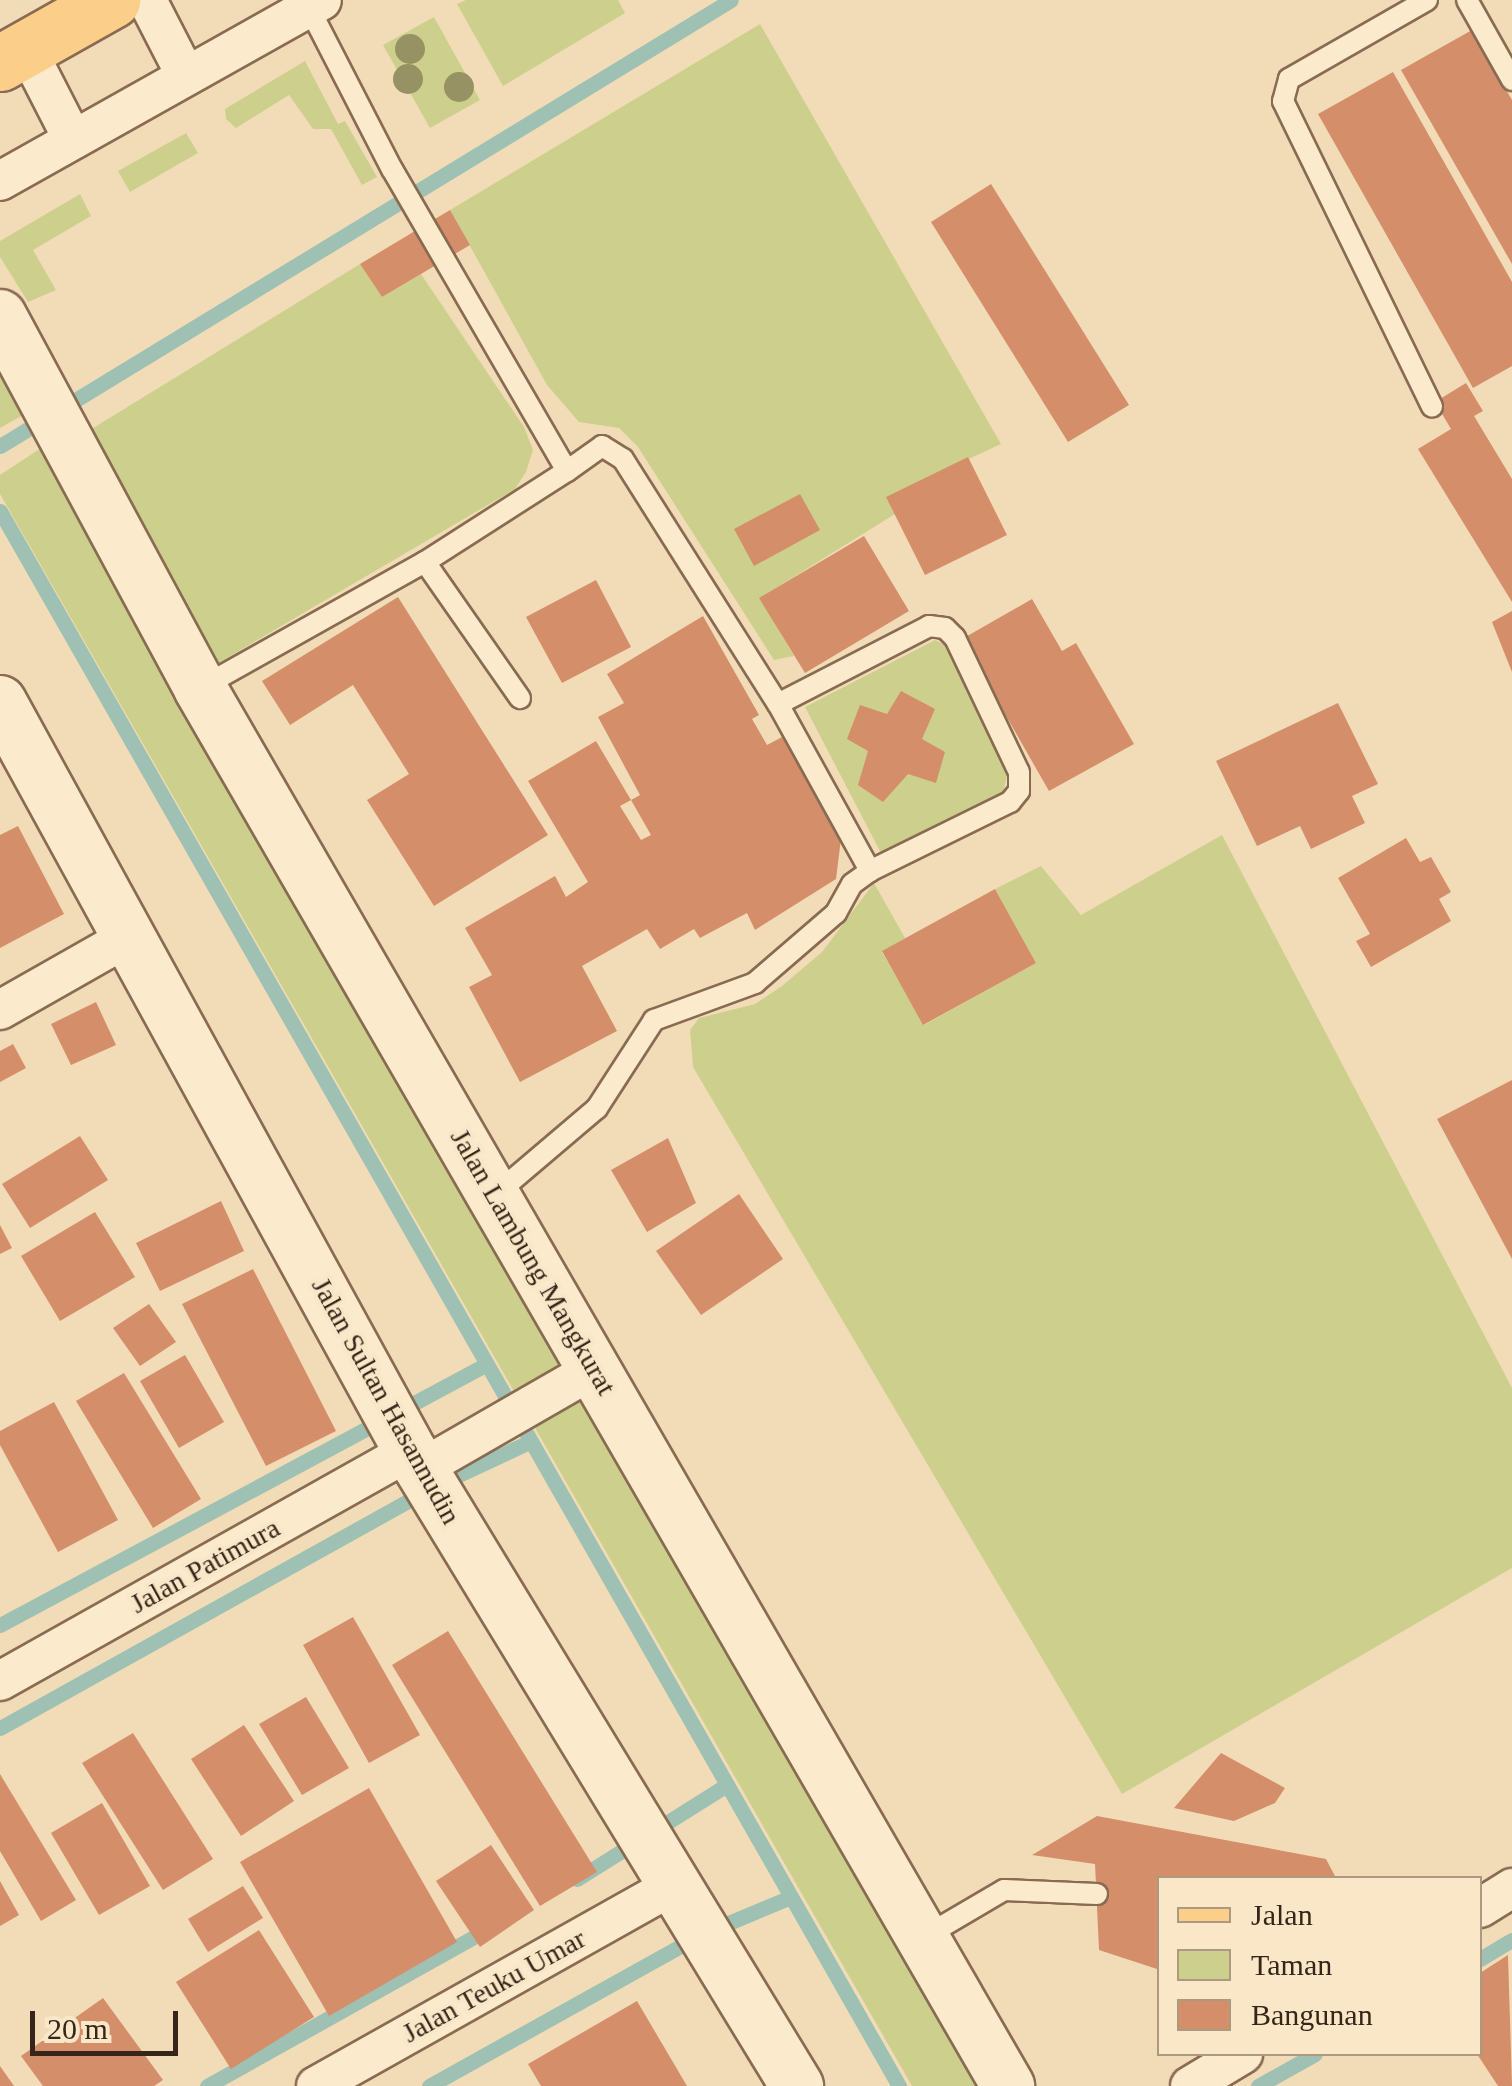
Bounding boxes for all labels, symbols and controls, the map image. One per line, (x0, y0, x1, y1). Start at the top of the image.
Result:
street label: Jalan Lambung Mangkurat (443, 1123, 623, 1401)
street label: Jalan Sultan Hasannudin (304, 1272, 468, 1530)
street label: Jalan Patimura (124, 1511, 286, 1621)
legend (1157, 1876, 1482, 2056)
text: Jalan (1251, 1898, 1313, 1931)
street label: Jalan Teuku Umar (396, 1922, 592, 2050)
text: Taman (1251, 1948, 1332, 1981)
scale bar (35, 1991, 182, 2053)
text: Bangunan (1251, 1998, 1373, 2031)
text: 20 m (47, 2012, 108, 2045)

